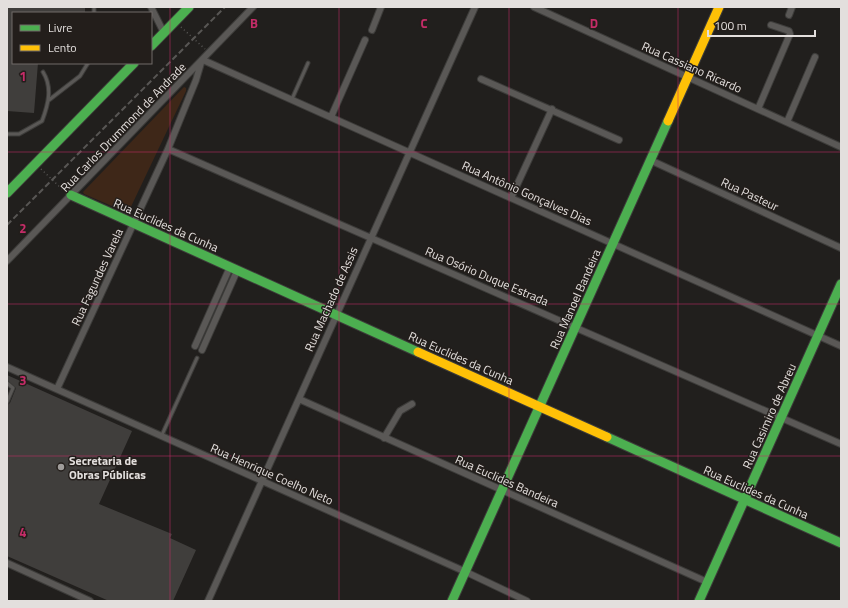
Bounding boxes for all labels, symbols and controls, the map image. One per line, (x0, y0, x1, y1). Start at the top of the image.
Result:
legend (12, 12, 152, 64)
scale bar (708, 12, 815, 38)
text: B (250, 13, 258, 33)
text: C (420, 13, 428, 33)
text: D (590, 13, 598, 33)
text: 100 m (714, 16, 747, 35)
text: Livre (48, 18, 72, 37)
street label: Rua Cassiano Ricardo (639, 36, 745, 98)
text: Lento (48, 38, 77, 57)
street label: Rua Carlos Drummond de Andrade (56, 58, 190, 196)
text: 1 (19, 66, 27, 86)
street label: Rua Antônio Gonçalves Dias (459, 156, 595, 230)
street label: Rua Pasteur (718, 172, 782, 216)
street label: Rua Euclides da Cunha (110, 193, 222, 257)
text: 2 (19, 218, 27, 238)
street label: Rua Fagundes Varela (66, 225, 128, 329)
street label: Rua Osório Duque Estrada (422, 241, 552, 311)
street label: Rua Machado de Assis (299, 243, 363, 355)
street label: Rua Manoel Bandeira (544, 246, 606, 352)
street label: Rua Euclides da Cunha (405, 326, 517, 390)
street label: Rua Casimiro de Abreu (737, 360, 801, 472)
text: 3 (19, 370, 27, 390)
street label: Rua Henrique Coelho Neto (208, 438, 336, 510)
street label: Rua Euclides Bandeira (452, 450, 562, 512)
place label: Secretaria de Obras Públicas (69, 451, 146, 484)
street label: Rua Euclides da Cunha (700, 460, 812, 524)
marker: Secretaria de Obras Públicas (56, 462, 66, 472)
text: 4 (19, 522, 27, 542)

